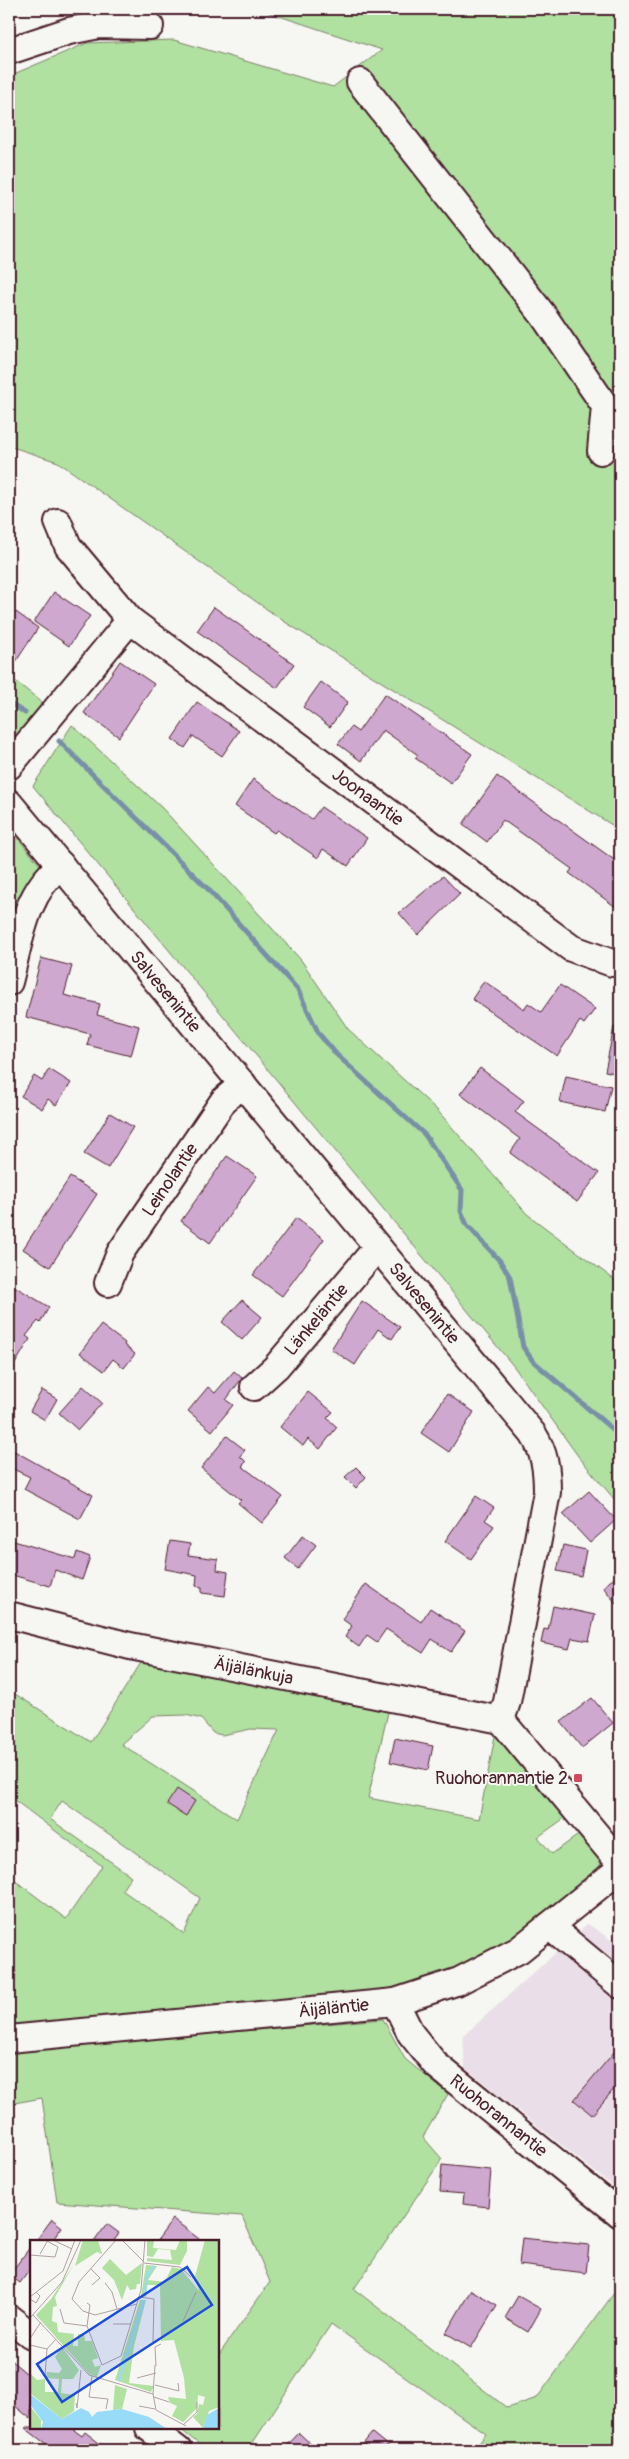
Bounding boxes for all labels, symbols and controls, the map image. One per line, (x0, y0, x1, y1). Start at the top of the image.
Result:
street label: Joonaantie (327, 763, 408, 832)
street label: Salvesenintie (125, 946, 206, 1037)
street label: Leinolantie (137, 1139, 203, 1221)
street label: Salvesenintie (383, 1258, 465, 1349)
street label: Länkeläntie (280, 1279, 354, 1361)
street label: Äijälänkuja (212, 1652, 295, 1690)
place label: Ruohorannantie 2 (435, 1767, 568, 1790)
marker: Ruohorannantie 2 (572, 1772, 584, 1784)
street label: Äijäläntie (297, 1994, 370, 2023)
street label: Ruohorannantie (445, 2069, 552, 2162)
inset map (30, 2240, 219, 2429)

